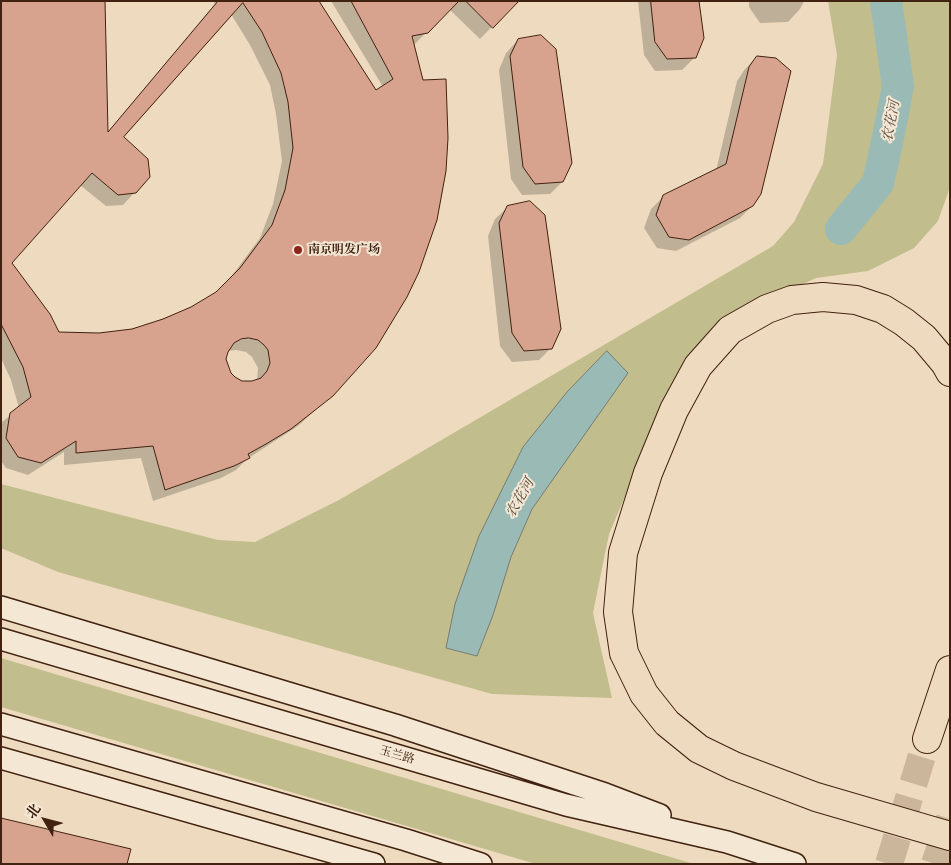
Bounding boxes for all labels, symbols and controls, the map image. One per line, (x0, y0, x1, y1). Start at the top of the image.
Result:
water label: 农花河 (879, 99, 903, 143)
place label: 南京明发广场 (308, 243, 380, 257)
marker: 南京明发广场 (292, 244, 304, 256)
water label: 农花河 (502, 476, 538, 520)
street label: 玉兰路 (378, 743, 416, 767)
north arrow (20, 795, 70, 845)
text: 北 (22, 800, 44, 822)

